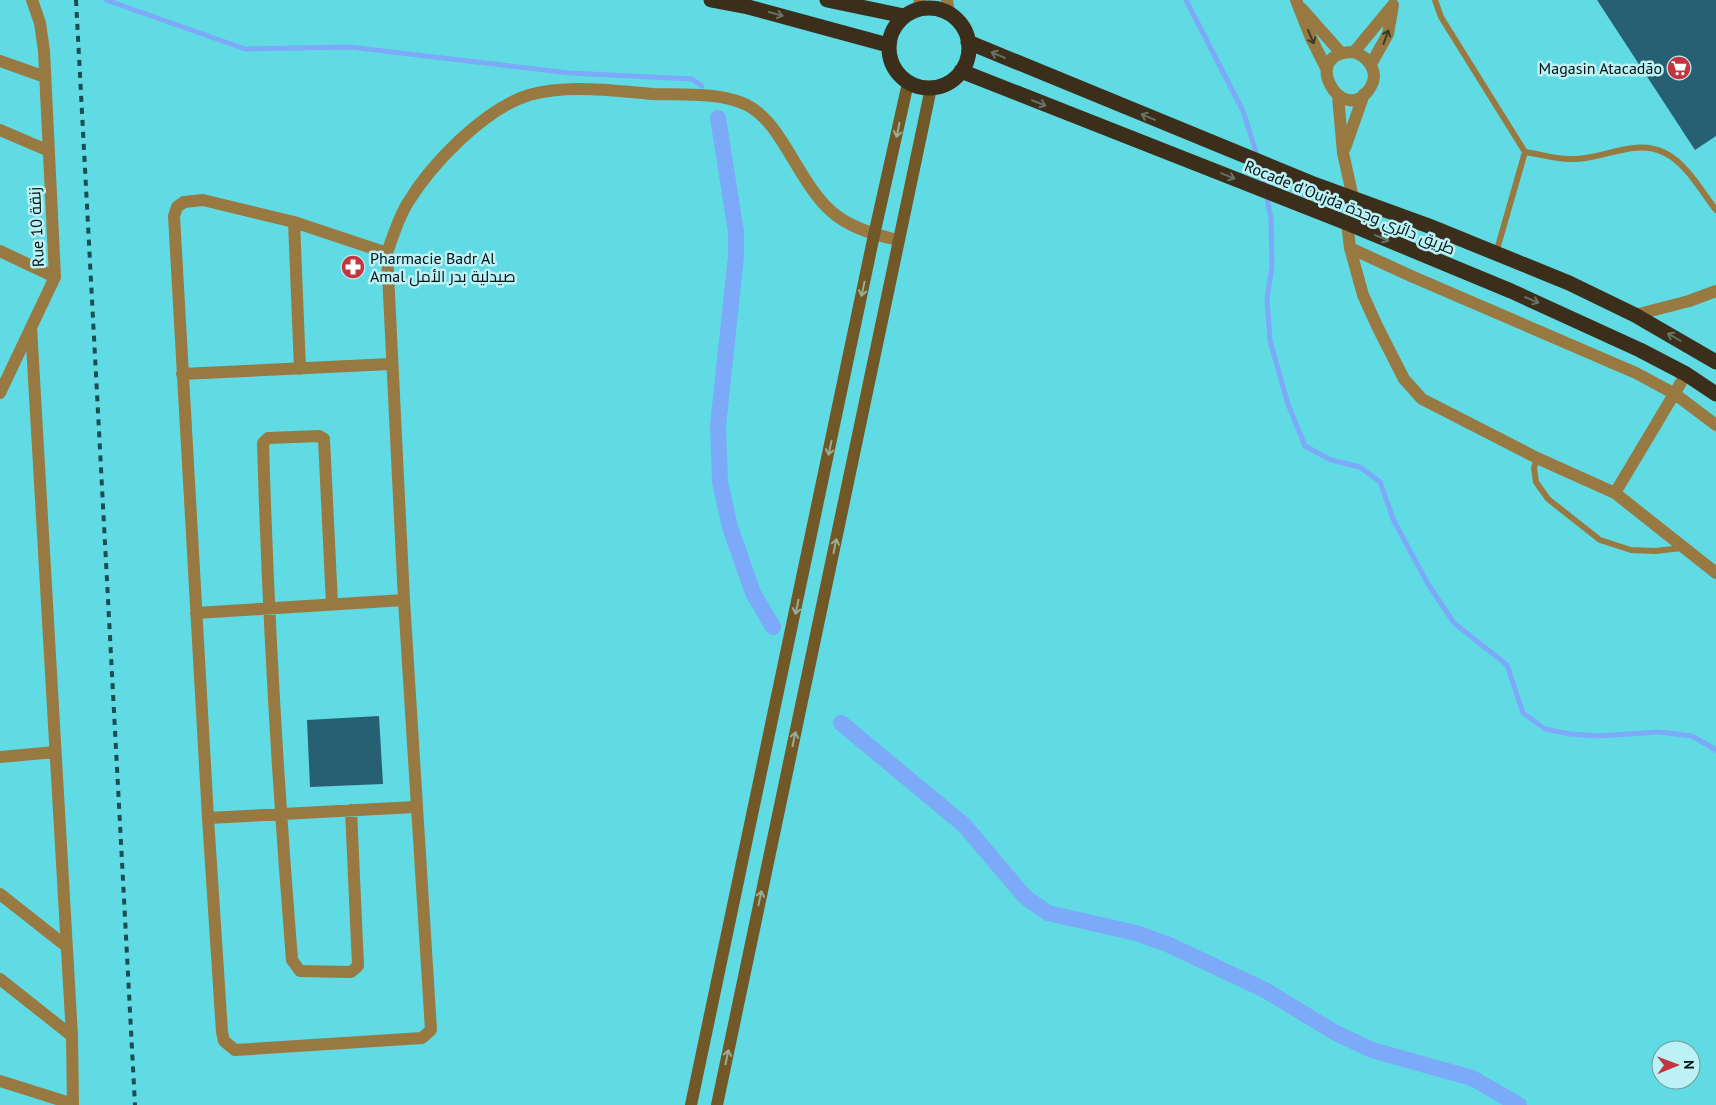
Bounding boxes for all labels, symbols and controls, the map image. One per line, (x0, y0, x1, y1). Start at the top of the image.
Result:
one-way arrow (767, 10, 783, 20)
one-way arrow (1307, 29, 1316, 44)
one-way arrow (1382, 29, 1391, 45)
one-way arrow (991, 49, 1006, 59)
supermarket icon: Magasin Atacadão (1666, 55, 1692, 81)
place label: Magasin Atacadão (1539, 58, 1662, 78)
one-way arrow (1031, 99, 1046, 108)
one-way arrow (1141, 112, 1156, 121)
one-way arrow (893, 122, 902, 138)
street label: Rocade d'Oujda طريق دائري وجدة (1240, 155, 1458, 262)
one-way arrow (1221, 173, 1236, 182)
street label: Rue 10 زنقة (24, 187, 48, 267)
one-way arrow (1374, 234, 1389, 244)
place label: Pharmacie Badr Al Amal صيدلية بدر الأمل (370, 248, 516, 287)
pharmacy icon: Pharmacie Badr Al Amal صيدلية بدر الأمل (340, 254, 366, 280)
one-way arrow (857, 280, 867, 296)
one-way arrow (1524, 295, 1539, 305)
one-way arrow (1667, 332, 1681, 342)
one-way arrow (824, 440, 834, 456)
one-way arrow (831, 539, 840, 555)
one-way arrow (791, 599, 801, 615)
one-way arrow (790, 732, 799, 748)
one-way arrow (756, 891, 766, 907)
north arrow (1651, 1040, 1701, 1090)
one-way arrow (723, 1050, 732, 1066)
text: N (1680, 1060, 1698, 1070)

